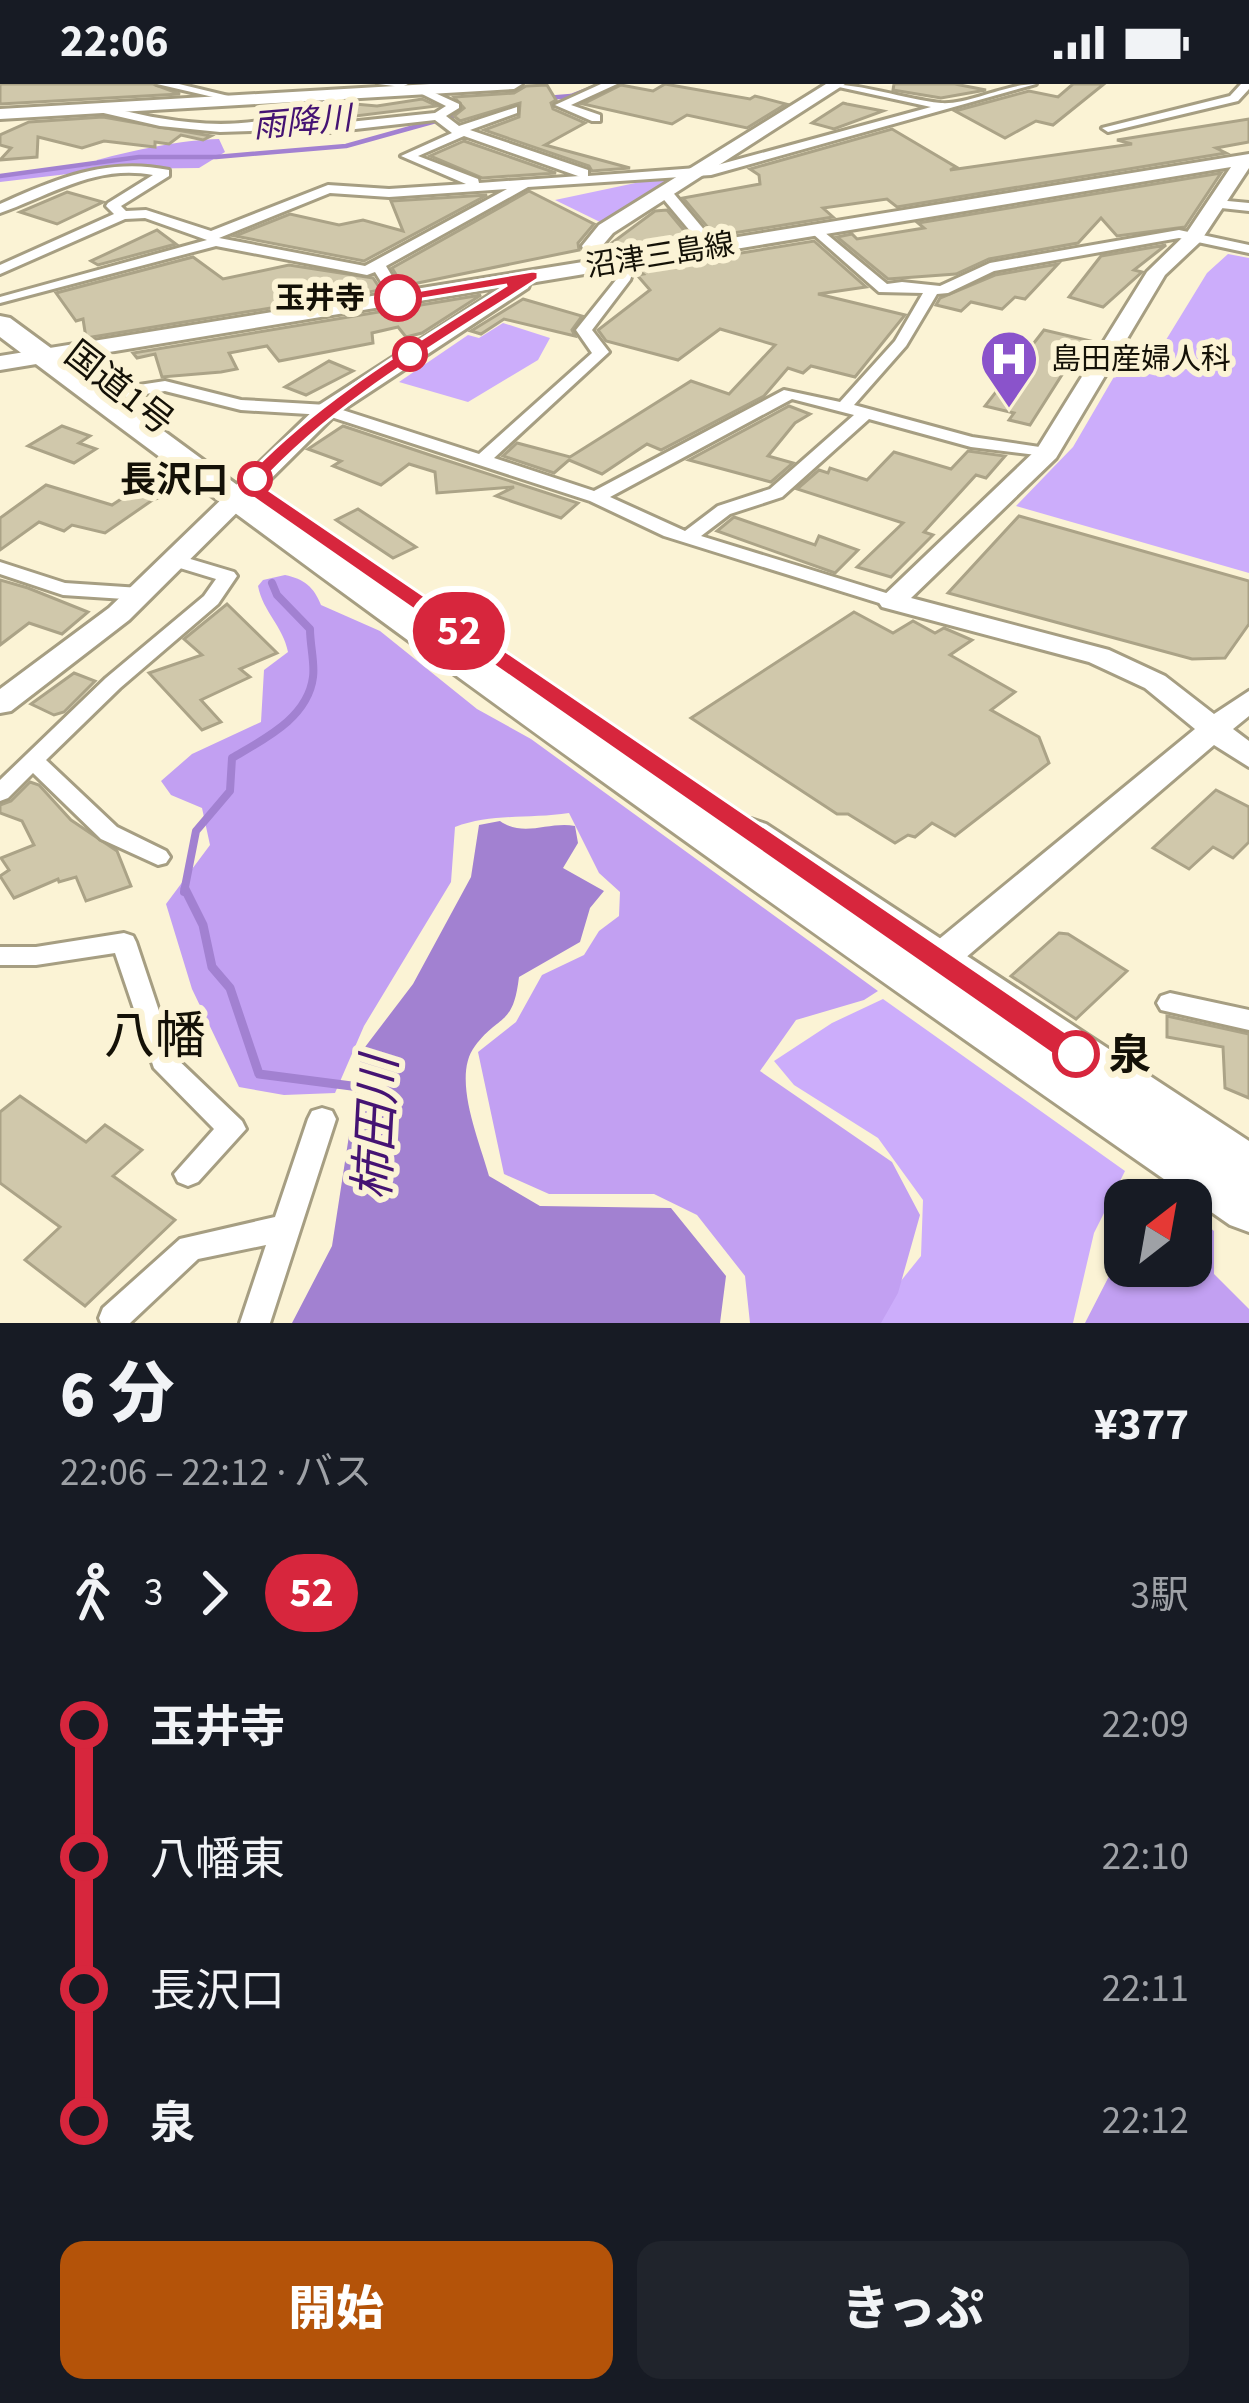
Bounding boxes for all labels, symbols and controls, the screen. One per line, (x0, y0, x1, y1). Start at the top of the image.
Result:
text: 22:06 (60, 10, 169, 74)
water label: 雨降川 (251, 95, 356, 150)
street label: 沼津三島線 (583, 223, 738, 288)
marker: 玉井寺 (376, 276, 420, 320)
place label: 玉井寺 (275, 277, 365, 320)
hospital icon: 島田産婦人科 (978, 328, 1040, 410)
street label: 国道1号 (54, 329, 184, 447)
unlabelled marker (394, 338, 426, 370)
place label: 島田産婦人科 (1051, 338, 1231, 381)
place label: 長沢口 (120, 455, 228, 506)
marker: 長沢口 (239, 463, 271, 495)
line badge: 52 (405, 592, 513, 670)
text: 52 (437, 601, 481, 661)
district label: 八幡 (104, 1001, 206, 1073)
place label: 泉 (1109, 1026, 1151, 1086)
marker: 泉 (1054, 1032, 1098, 1076)
water label: 柿田川 (339, 1049, 415, 1202)
north arrow (1104, 1179, 1212, 1287)
map controls (1104, 1179, 1212, 1287)
text: 6 分 (60, 1348, 174, 1442)
text: ¥377 (1094, 1393, 1189, 1457)
text: 22:06 – 22:12 · バス (60, 1445, 372, 1501)
icon: walk (60, 1560, 126, 1626)
icon: forward (181, 1560, 247, 1626)
text: 52 (289, 1563, 334, 1623)
text: 3 (144, 1565, 163, 1621)
text: 3駅 (1131, 1568, 1189, 1624)
text: 玉井寺 (150, 1696, 285, 1760)
text: 22:09 (1102, 1697, 1189, 1753)
text: 八幡東 (150, 1828, 285, 1892)
text: 22:10 (1102, 1829, 1189, 1885)
text: 長沢口 (150, 1960, 285, 2024)
text: 22:11 (1102, 1961, 1189, 2017)
text: 泉 (150, 2092, 195, 2156)
text: 22:12 (1102, 2093, 1189, 2149)
button: 開始 (60, 2241, 613, 2379)
button: きっぷ (637, 2241, 1189, 2379)

